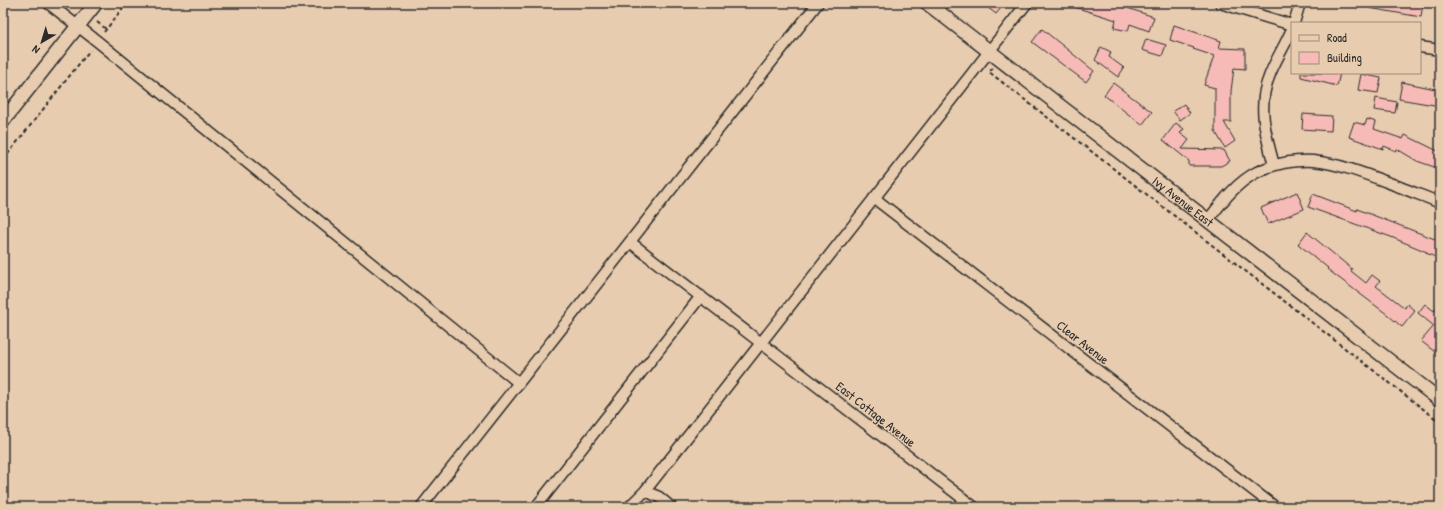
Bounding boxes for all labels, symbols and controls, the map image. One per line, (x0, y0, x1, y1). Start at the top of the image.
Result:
north arrow (22, 22, 62, 62)
legend (1291, 22, 1421, 74)
text: Road (1327, 29, 1347, 46)
text: N (29, 42, 42, 57)
text: Building (1327, 49, 1362, 66)
street label: Ivy Avenue East (1149, 172, 1218, 231)
street label: Clear Avenue (1053, 316, 1113, 368)
street label: East Cottage Avenue (832, 377, 920, 451)

